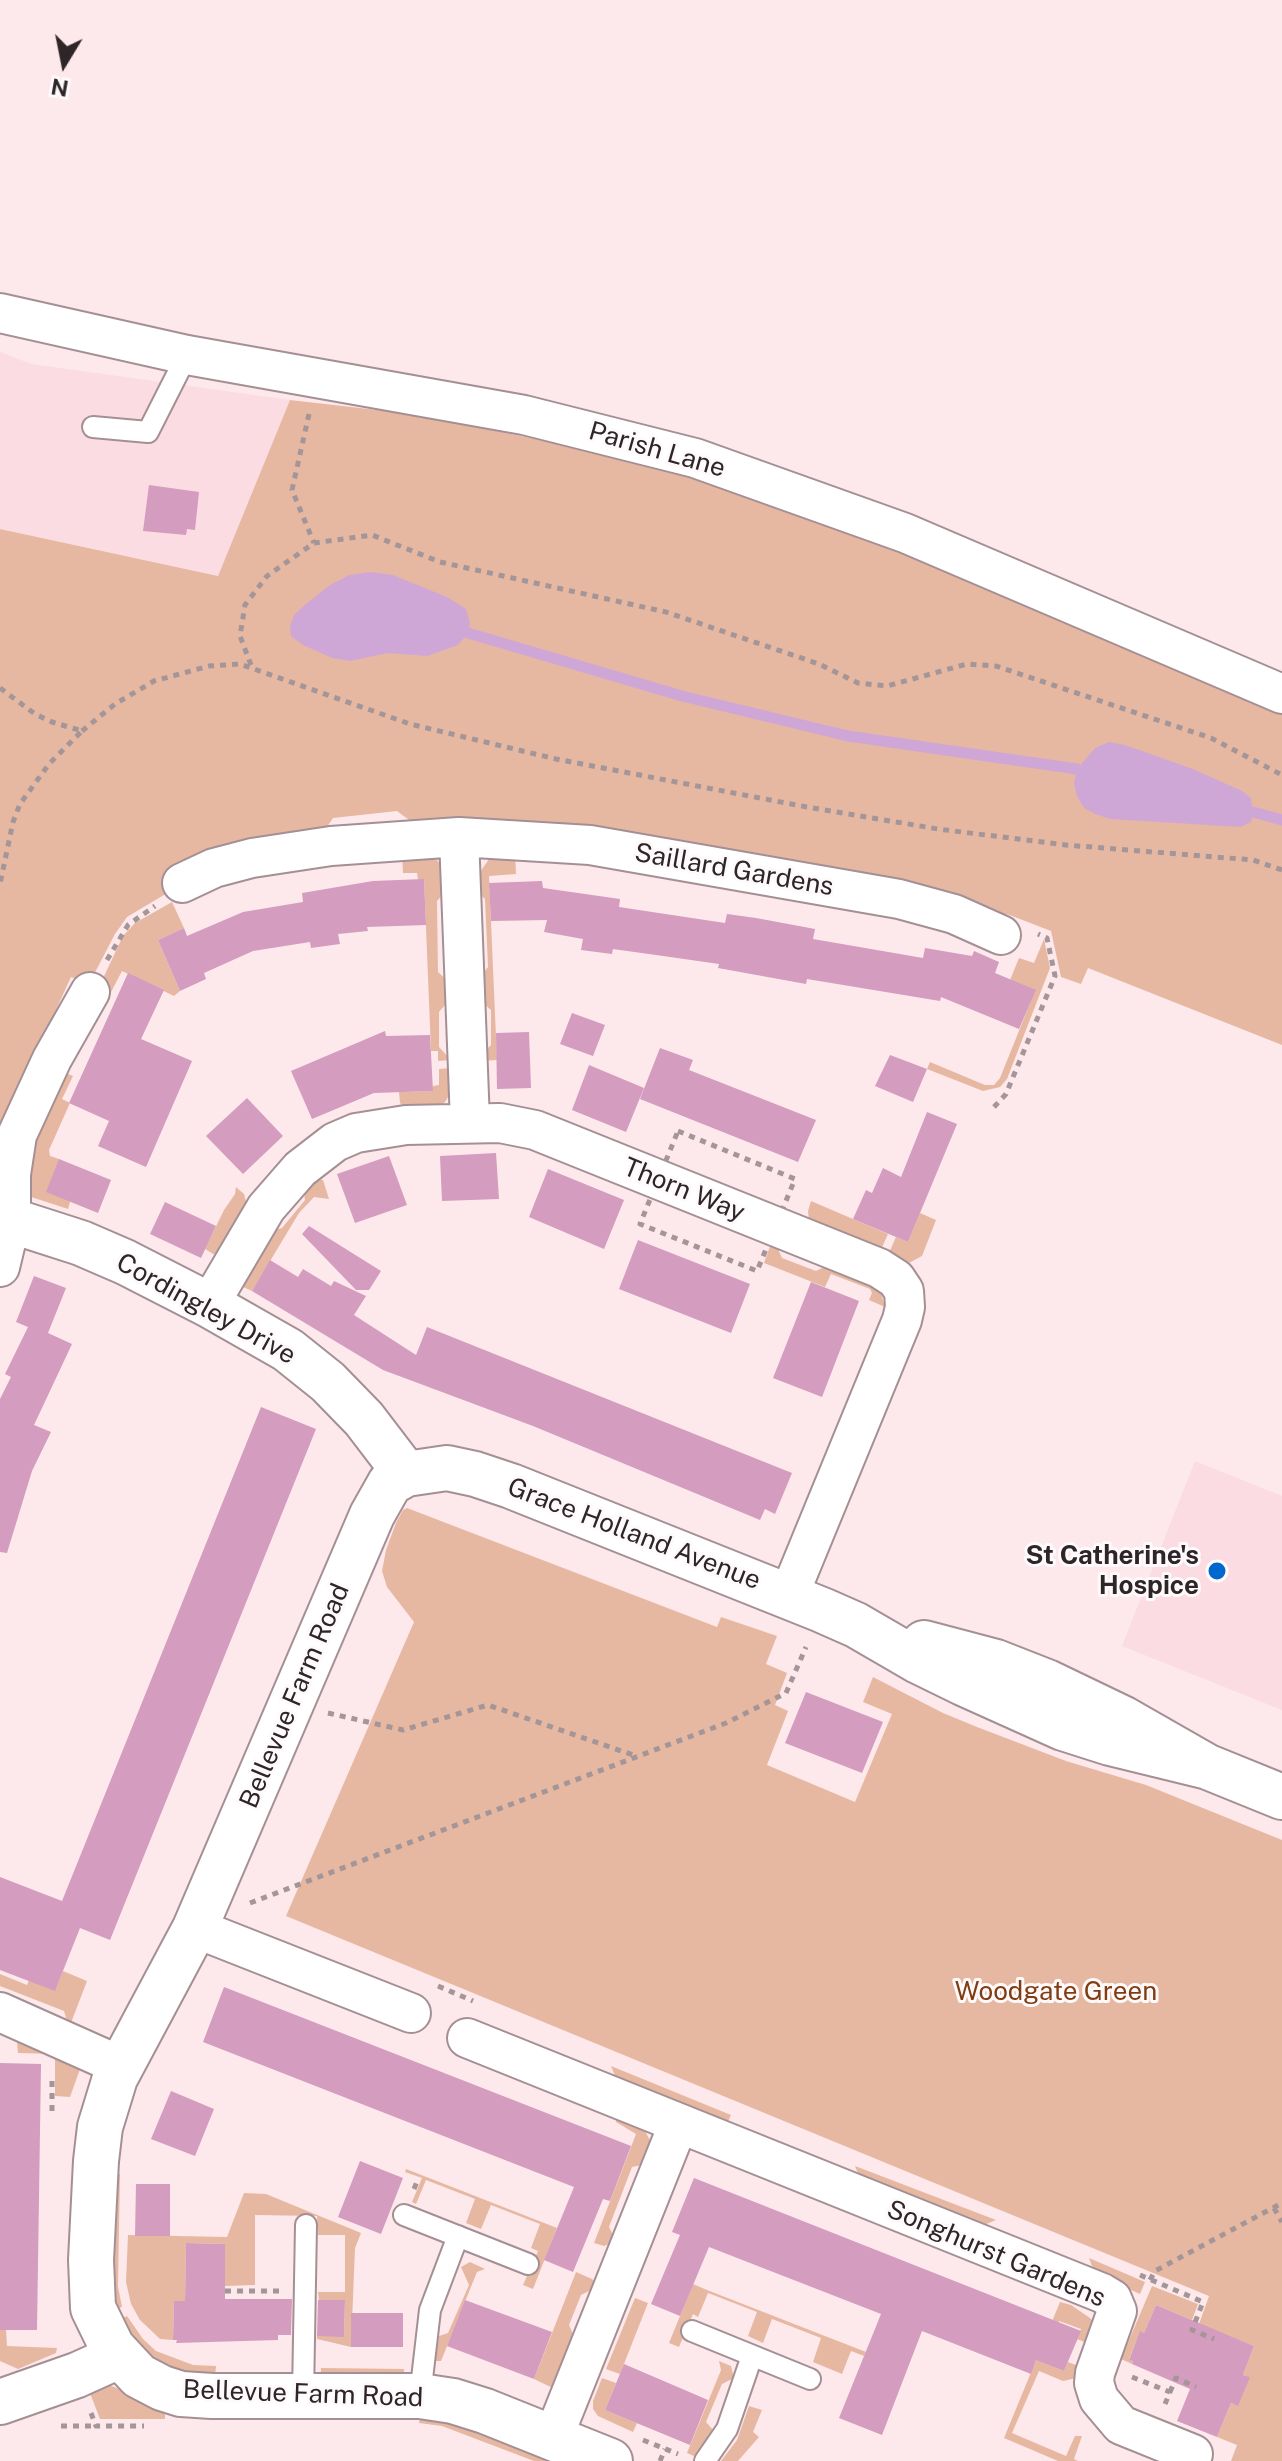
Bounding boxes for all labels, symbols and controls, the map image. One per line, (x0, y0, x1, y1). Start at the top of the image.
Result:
north arrow (24, 24, 104, 104)
text: N (49, 73, 71, 102)
street label: Parish Lane (585, 416, 729, 484)
street label: Saillard Gardens (632, 837, 836, 903)
street label: Thorn Way (619, 1152, 749, 1228)
street label: Cordingley Drive (111, 1247, 301, 1371)
street label: Grace Holland Avenue (503, 1471, 765, 1597)
place label: St Catherine's Hospice (1025, 1540, 1199, 1602)
marker: St Catherine's Hospice (1206, 1560, 1228, 1582)
street label: Bellevue Farm Road (234, 1579, 356, 1813)
park label: Woodgate Green (955, 1976, 1157, 2008)
street label: Songhurst Gardens (882, 2194, 1110, 2314)
street label: Bellevue Farm Road (182, 2374, 424, 2414)

